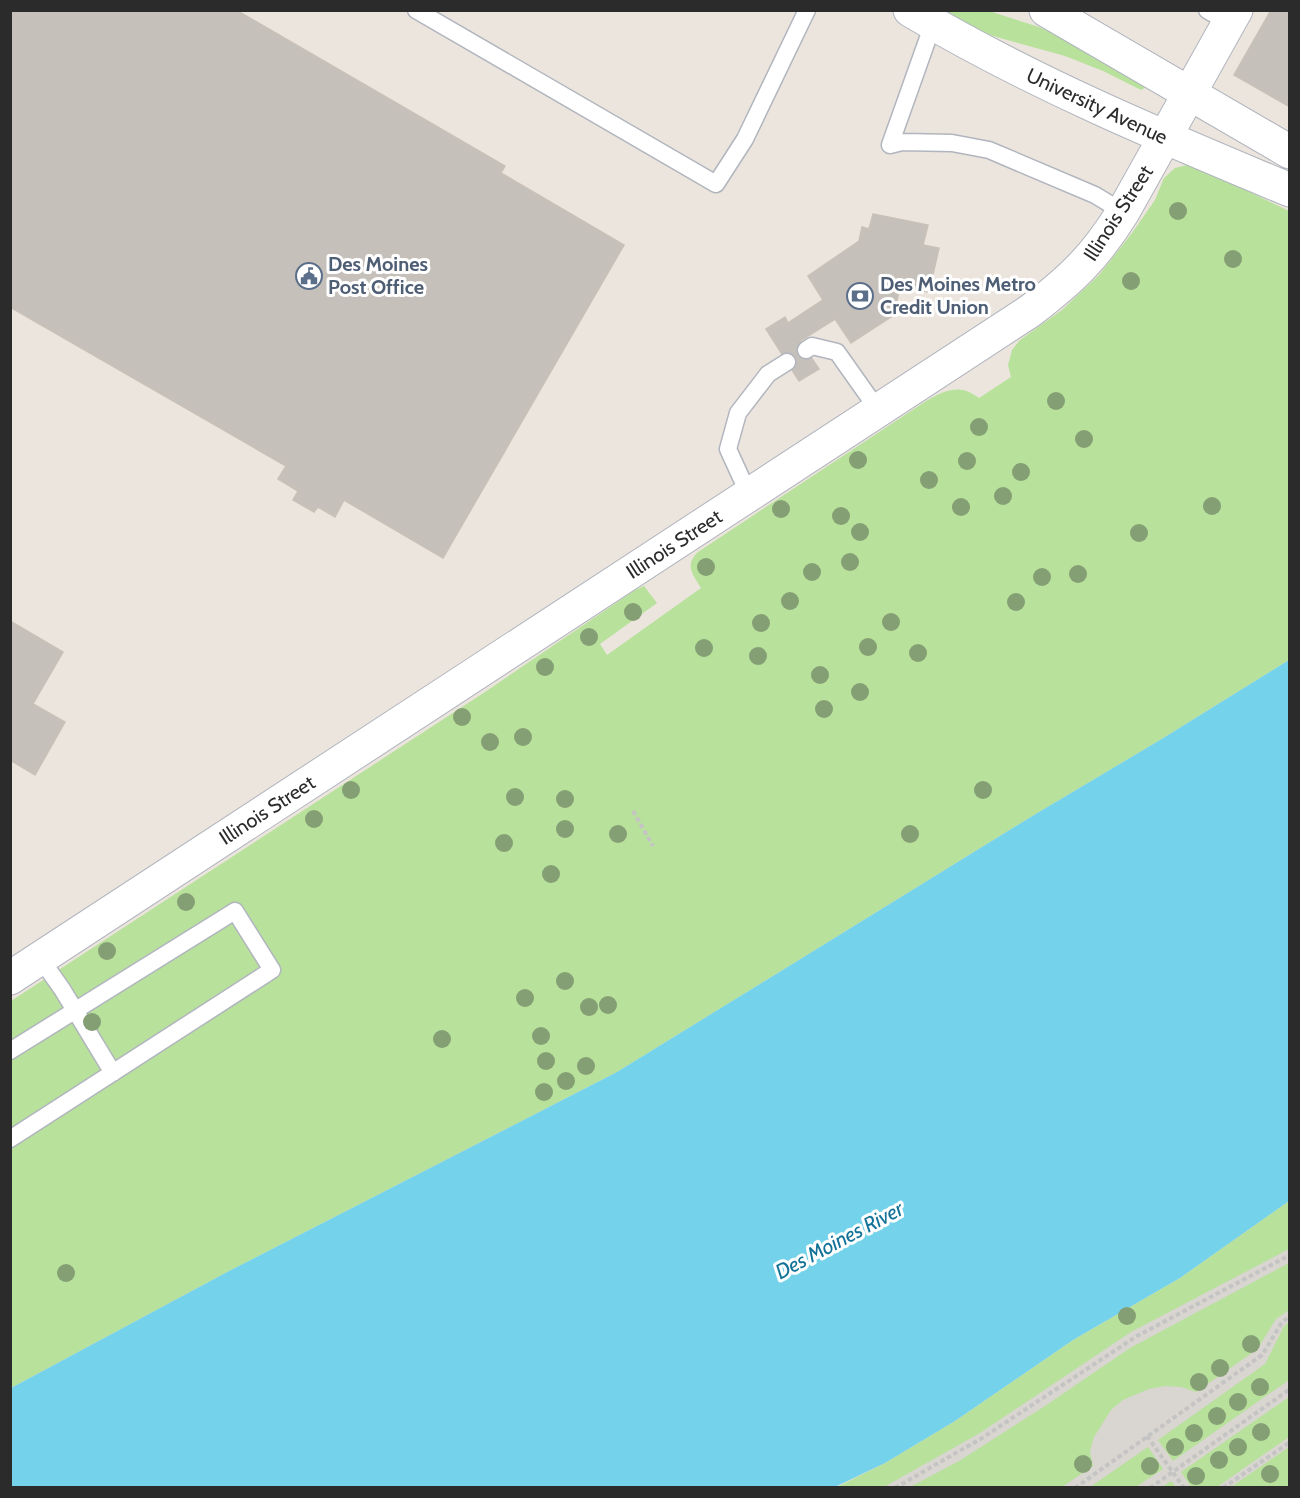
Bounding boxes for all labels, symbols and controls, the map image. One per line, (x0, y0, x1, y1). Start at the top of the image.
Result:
street label: University Avenue (1023, 63, 1171, 149)
street label: Illinois Street (1078, 160, 1158, 265)
place label: Des Moines Post Office (328, 252, 428, 299)
public building icon: Des Moines Post Office (294, 261, 324, 291)
place label: Des Moines Metro Credit Union (880, 272, 1036, 319)
bank icon: Des Moines Metro Credit Union (845, 281, 875, 311)
street label: Illinois Street (622, 504, 727, 584)
street label: Illinois Street (215, 770, 320, 850)
water label: Des Moines River (771, 1195, 909, 1284)

